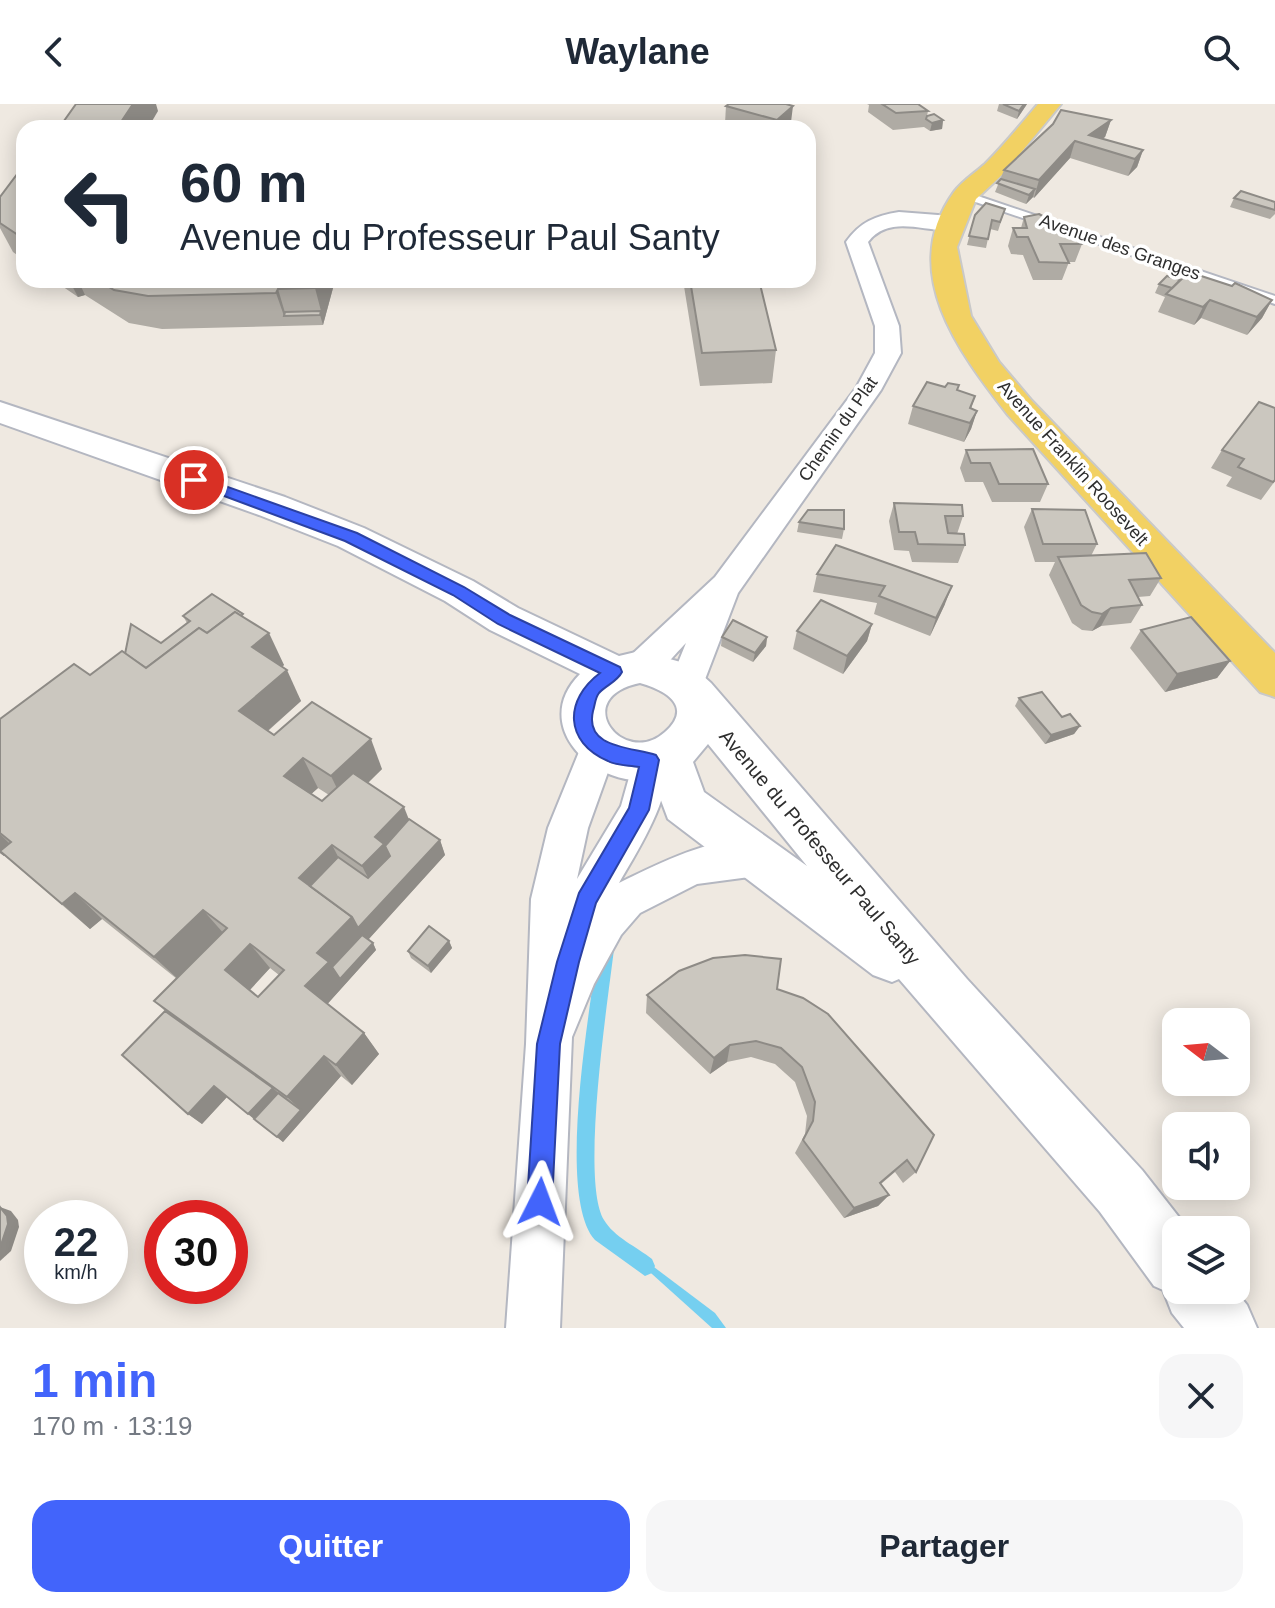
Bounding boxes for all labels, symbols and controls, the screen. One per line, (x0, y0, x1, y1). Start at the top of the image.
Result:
icon: back (32, 30, 76, 74)
icon: search (1199, 30, 1243, 74)
text: Waylane (565, 31, 710, 72)
text: 60 m (180, 151, 308, 214)
icon: left (48, 152, 152, 256)
street label: Avenue des Granges (1037, 210, 1203, 284)
text: Avenue du Professeur Paul Santy (180, 217, 720, 258)
street label: Chemin du Plat (795, 373, 881, 485)
street label: Avenue Franklin Roosevelt (994, 376, 1152, 550)
pin (160, 446, 228, 514)
icon: arrive (172, 458, 216, 502)
street label: Avenue du Professeur Paul Santy (715, 725, 925, 969)
north arrow (1162, 1008, 1250, 1096)
map controls (1162, 1008, 1250, 1304)
button: sound (1162, 1112, 1250, 1200)
position arrow (498, 1160, 582, 1244)
speed limit sign: 30 (144, 1200, 248, 1304)
button: layers (1162, 1216, 1250, 1304)
text: 22 (54, 1220, 98, 1264)
text: km/h (54, 1261, 98, 1283)
text: 1 min (32, 1354, 157, 1407)
button: close (1159, 1354, 1243, 1438)
text: 170 m · 13:19 (32, 1411, 192, 1441)
button: Quitter (32, 1500, 630, 1592)
button: Partager (646, 1500, 1243, 1592)

